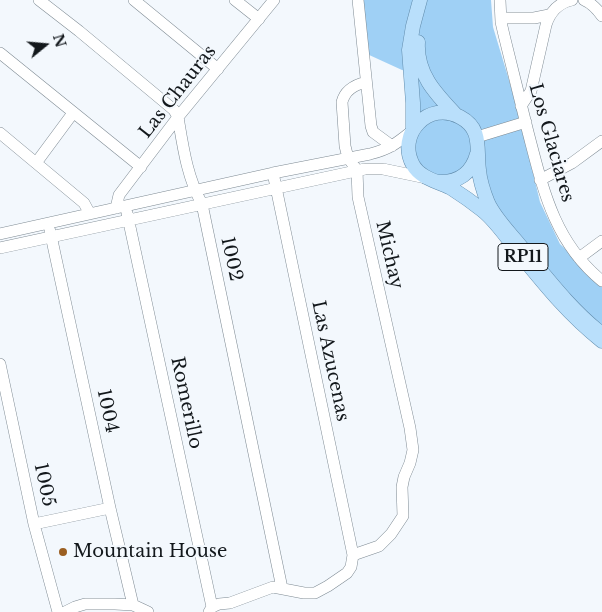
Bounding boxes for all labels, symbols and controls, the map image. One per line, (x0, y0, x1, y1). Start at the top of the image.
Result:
north arrow (20, 20, 70, 70)
text: N (49, 32, 70, 50)
street label: Las Chauras (135, 41, 221, 143)
street label: Los Glaciares (524, 81, 578, 205)
street label: Michay (371, 219, 407, 291)
street label: 1002 (216, 235, 246, 283)
road number: RP11 (498, 243, 548, 270)
street label: Las Azucenas (307, 299, 353, 423)
street label: Romerillo (166, 355, 206, 451)
street label: 1004 (92, 387, 122, 435)
street label: 1005 (29, 461, 59, 509)
place label: Mountain House (73, 541, 227, 563)
marker: Mountain House (57, 546, 69, 558)

